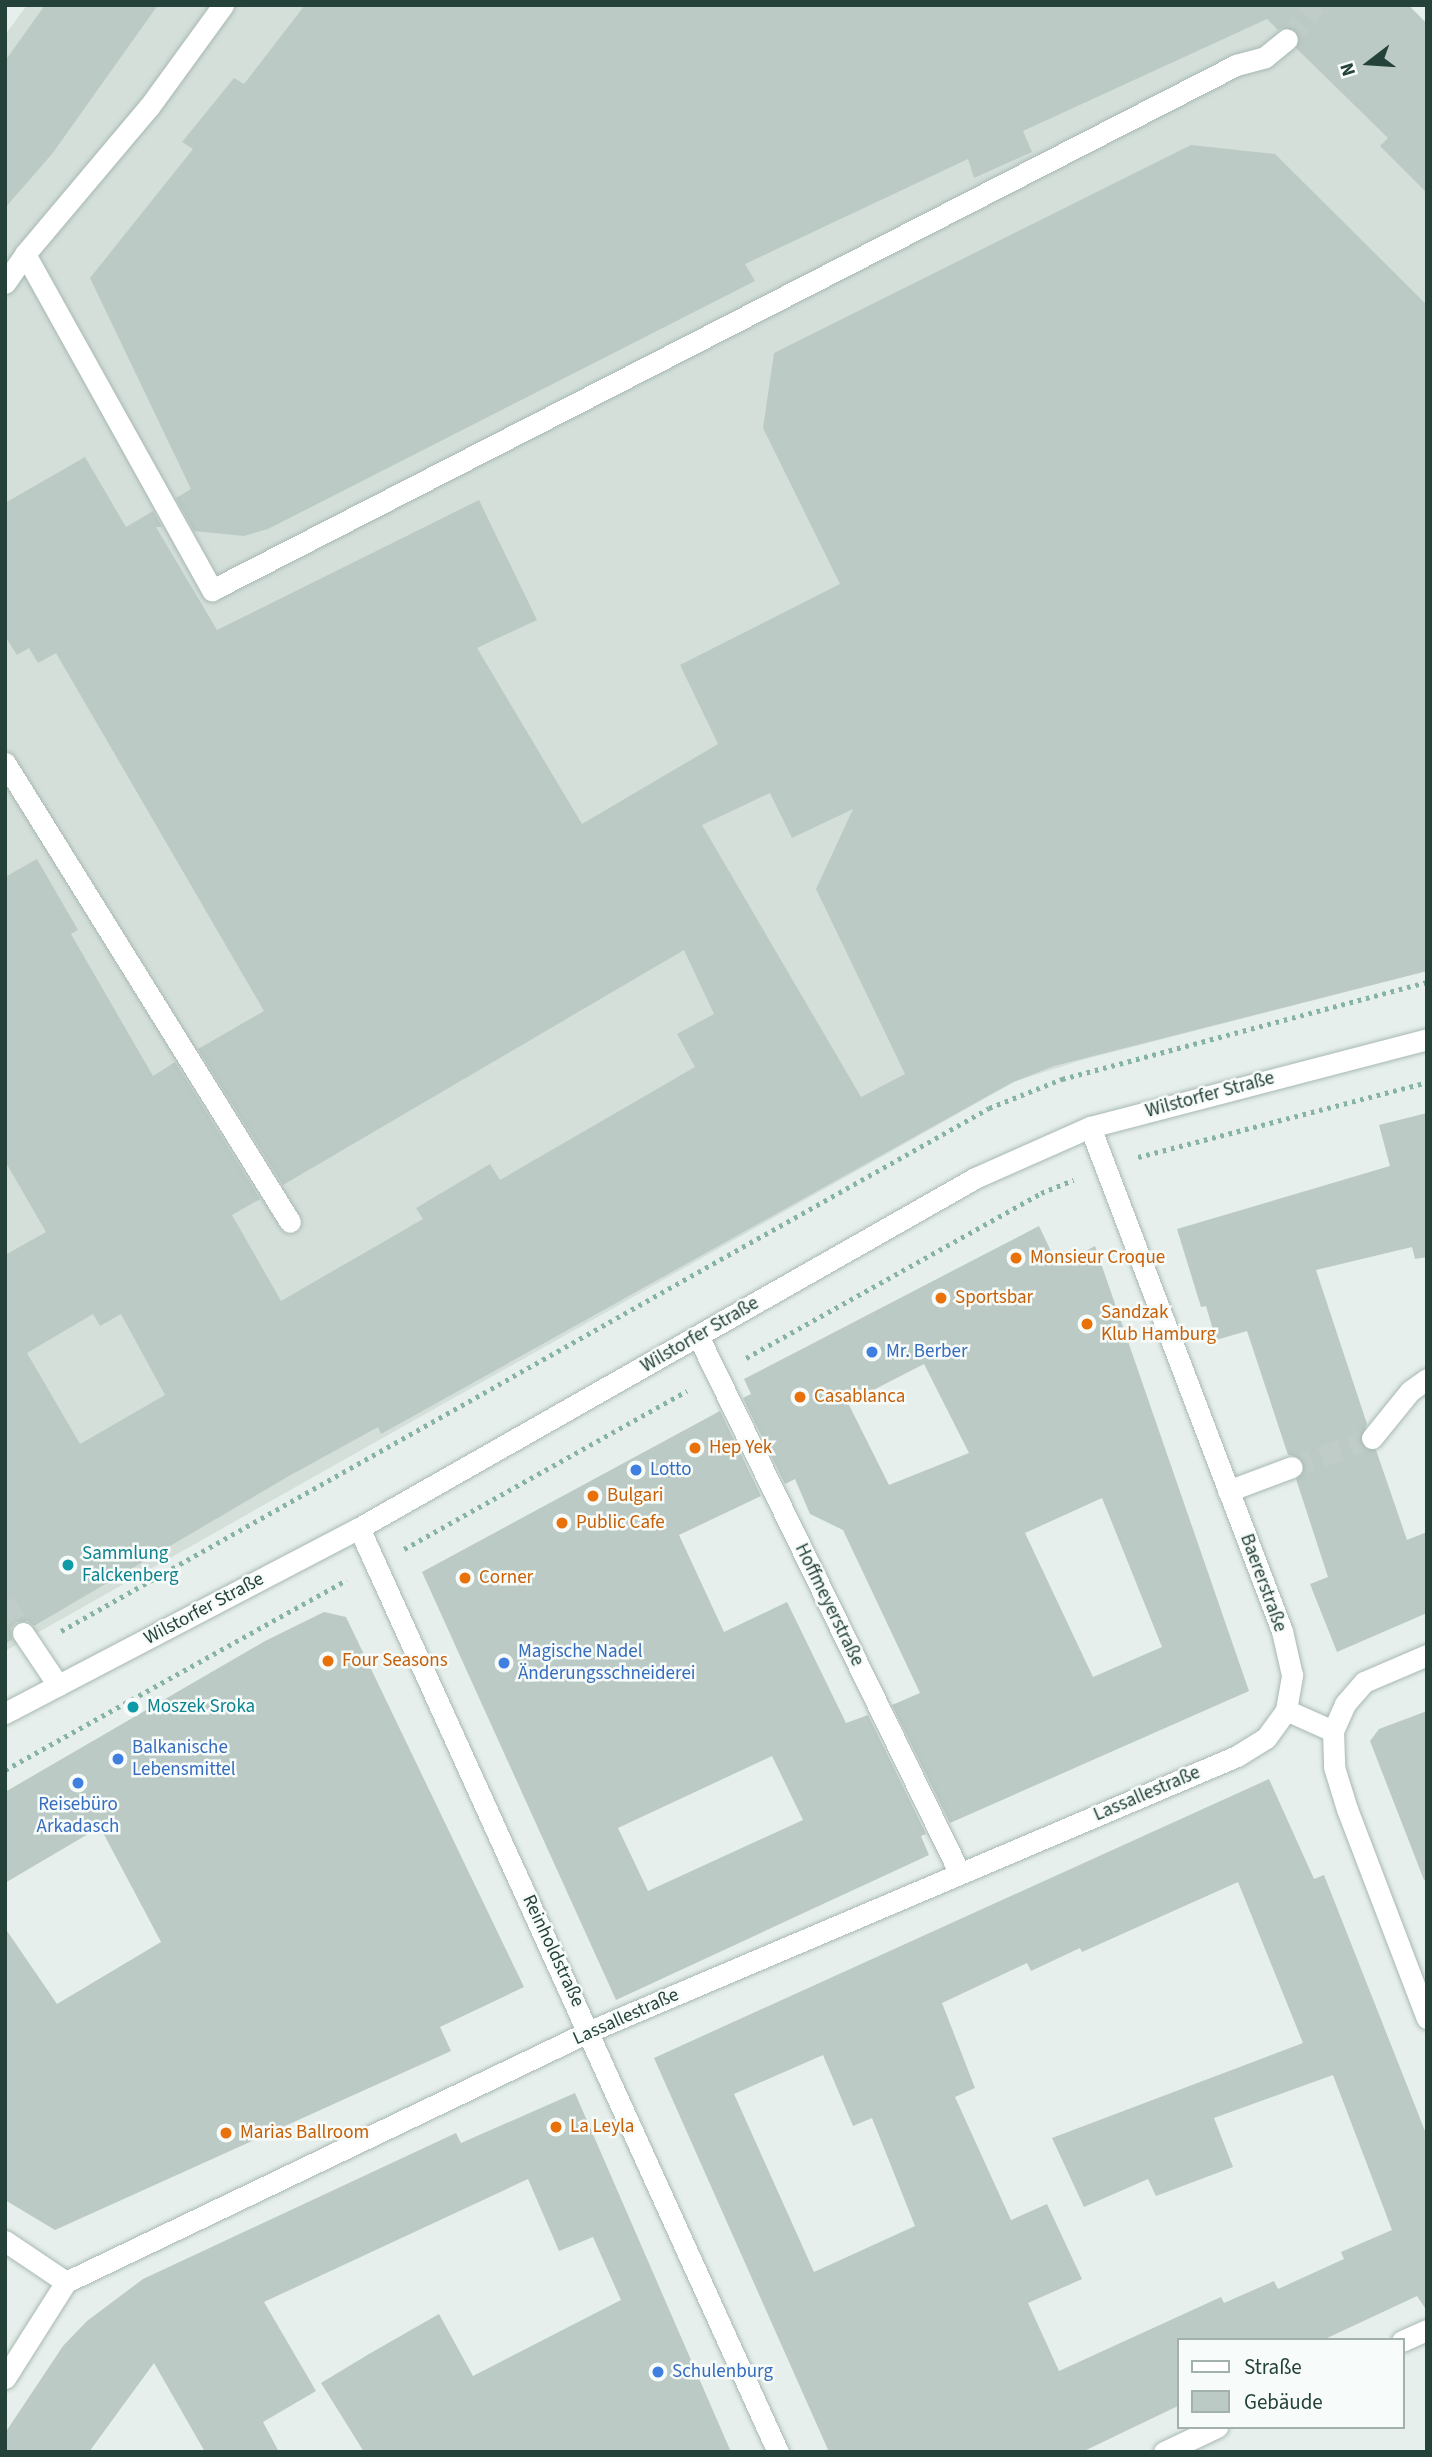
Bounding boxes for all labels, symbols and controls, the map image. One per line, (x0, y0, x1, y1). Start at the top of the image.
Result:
north arrow (1334, 28, 1404, 98)
text: N (1334, 59, 1363, 79)
street label: Wilstorfer Straße (1143, 1067, 1277, 1123)
place label: Monsieur Croque (1030, 1247, 1165, 1269)
marker: Monsieur Croque (1008, 1250, 1024, 1266)
place label: Sportsbar (955, 1287, 1033, 1309)
marker: Sportsbar (933, 1290, 949, 1306)
street label: Wilstorfer Straße (637, 1292, 763, 1378)
place label: Sandzak Klub Hamburg (1101, 1302, 1216, 1346)
marker: Sandzak Klub Hamburg (1079, 1316, 1095, 1332)
place label: Mr. Berber (886, 1341, 968, 1363)
marker: Mr. Berber (864, 1344, 880, 1360)
place label: Casablanca (814, 1386, 905, 1408)
marker: Casablanca (792, 1389, 808, 1405)
place label: Hep Yek (709, 1437, 772, 1459)
marker: Hep Yek (687, 1440, 703, 1456)
place label: Lotto (650, 1459, 691, 1481)
marker: Lotto (628, 1462, 644, 1478)
place label: Bulgari (607, 1485, 663, 1507)
marker: Bulgari (585, 1488, 601, 1504)
place label: Public Cafe (576, 1512, 665, 1534)
marker: Public Cafe (554, 1515, 570, 1531)
street label: Baererstraße (1235, 1531, 1291, 1635)
street label: Hoffmeyerstraße (789, 1540, 869, 1670)
place label: Sammlung Falckenberg (82, 1543, 179, 1587)
marker: Sammlung Falckenberg (60, 1557, 76, 1573)
place label: Corner (479, 1567, 533, 1589)
street label: Wilstorfer Straße (140, 1568, 268, 1650)
marker: Corner (457, 1570, 473, 1586)
place label: Magische Nadel Änderungsschneiderei (518, 1641, 695, 1685)
place label: Four Seasons (342, 1650, 448, 1672)
marker: Four Seasons (320, 1653, 336, 1669)
marker: Magische Nadel Änderungsschneiderei (496, 1655, 512, 1671)
place label: Moszek Sroka (147, 1696, 255, 1718)
marker: Moszek Sroka (125, 1699, 141, 1715)
place label: Balkanische Lebensmittel (132, 1737, 236, 1781)
marker: Balkanische Lebensmittel (110, 1751, 126, 1767)
street label: Lassallestraße (1090, 1761, 1204, 1827)
marker: Reisebüro Arkadasch (70, 1775, 86, 1791)
place label: Reisebüro Arkadasch (37, 1794, 119, 1838)
street label: Reinholdstraße (517, 1891, 589, 2011)
street label: Lassallestraße (570, 1984, 682, 2050)
place label: La Leyla (570, 2116, 634, 2138)
marker: La Leyla (548, 2119, 564, 2135)
place label: Marias Ballroom (240, 2122, 369, 2144)
marker: Marias Ballroom (218, 2125, 234, 2141)
legend (1176, 2338, 1404, 2429)
text: Straße (1244, 2352, 1302, 2382)
place label: Schulenburg (672, 2361, 773, 2383)
marker: Schulenburg (650, 2364, 666, 2380)
text: Gebäude (1244, 2387, 1323, 2417)

